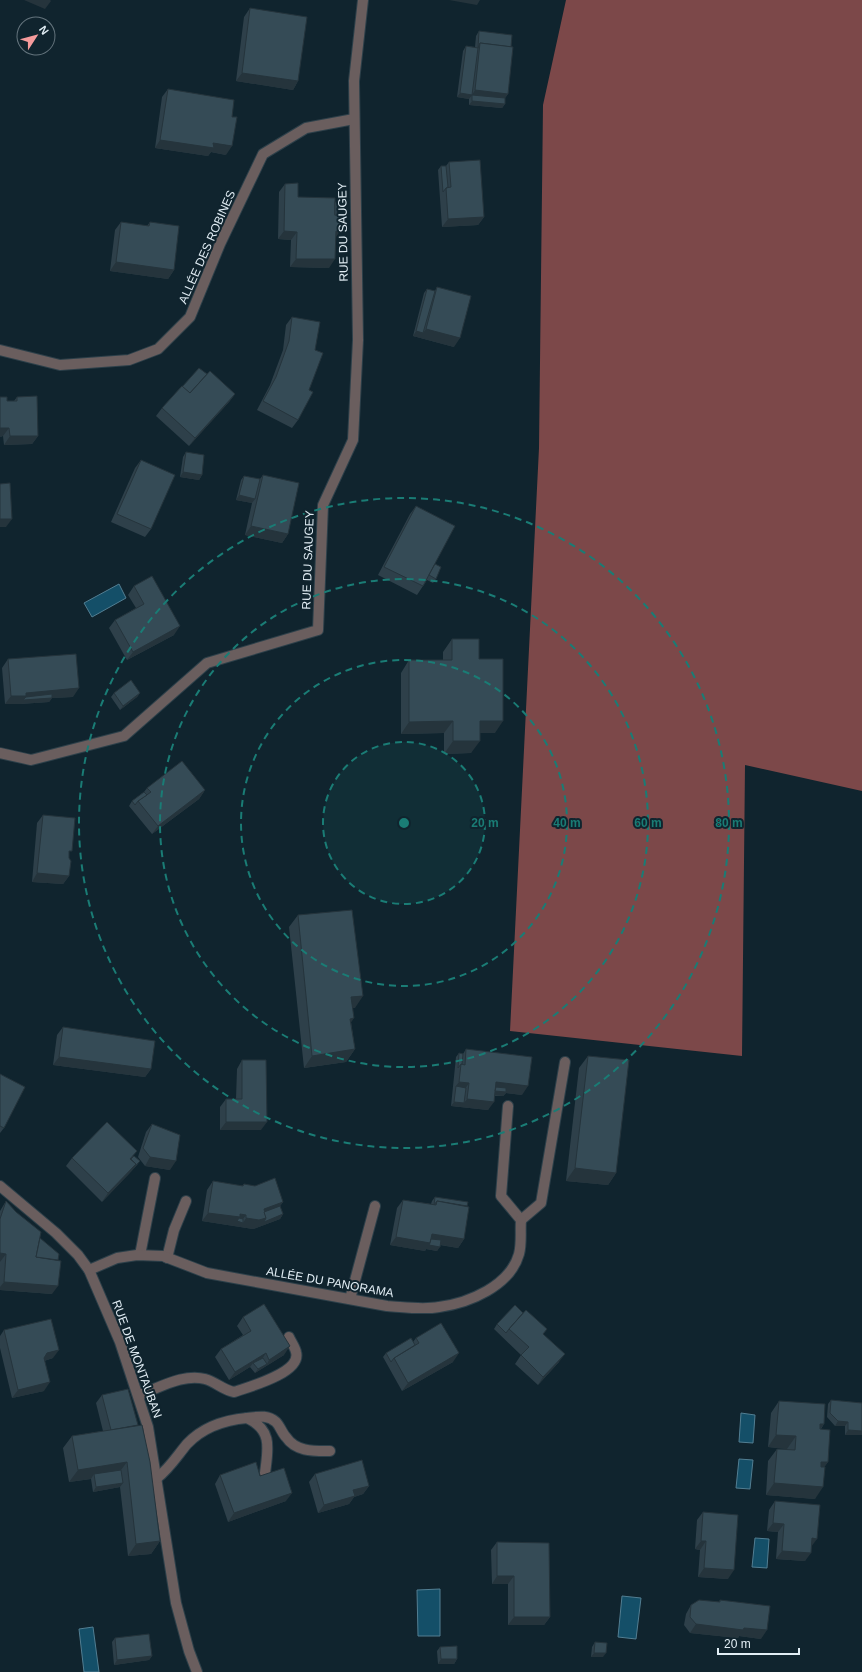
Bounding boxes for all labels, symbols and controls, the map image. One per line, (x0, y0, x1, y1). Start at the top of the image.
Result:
north arrow (16, 16, 56, 56)
text: N (37, 23, 51, 37)
street label: RUE DU SAUGEY (335, 182, 351, 282)
street label: ALLÉE DES ROBINES (175, 188, 238, 306)
street label: RUE DU SAUGEY (299, 510, 317, 610)
centre of rings (397, 816, 411, 830)
text: 20 m (471, 816, 499, 830)
text: 40 m (553, 816, 581, 830)
text: 60 m (634, 816, 662, 830)
text: 80 m (715, 816, 743, 830)
street label: ALLÉE DU PANORAMA (265, 1263, 395, 1300)
street label: RUE DE MONTAUBAN (109, 1298, 165, 1420)
scale bar (718, 1630, 799, 1656)
text: 20 m (724, 1637, 751, 1651)

